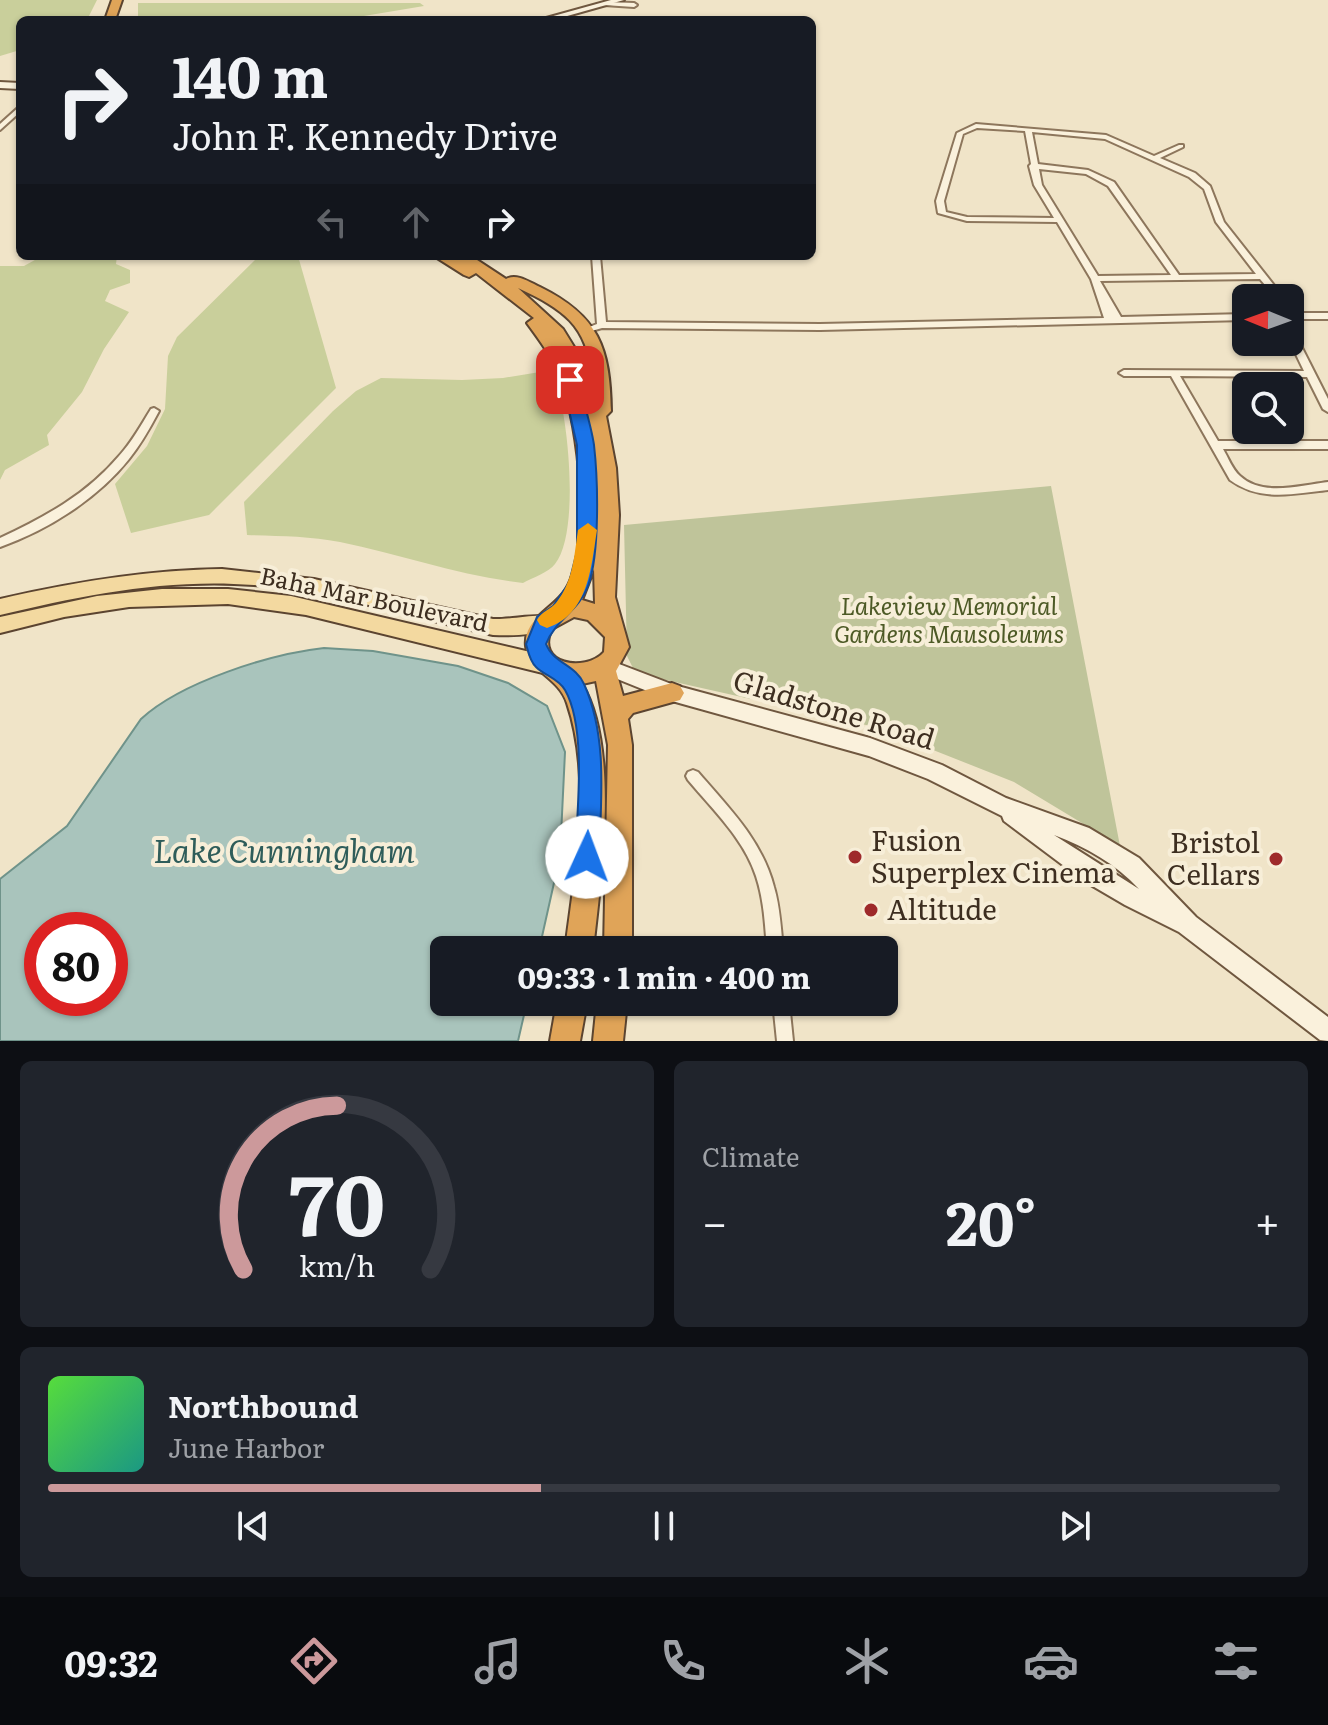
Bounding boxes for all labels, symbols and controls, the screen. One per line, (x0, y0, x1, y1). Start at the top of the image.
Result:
text: 140 m (172, 32, 328, 115)
icon: right (40, 48, 144, 152)
text: John F. Kennedy Drive (172, 108, 558, 161)
icon: left (310, 200, 354, 244)
icon: ahead (394, 200, 438, 244)
icon: right (478, 200, 522, 244)
north arrow (1232, 284, 1304, 356)
map controls (1232, 284, 1304, 444)
pin (536, 346, 604, 414)
icon: arrive (548, 358, 592, 402)
button: search (1232, 372, 1304, 444)
street label: Baha Mar Boulevard (257, 556, 492, 639)
park label: Lakeview Memorial Gardens Mausoleums (834, 587, 1064, 650)
street label: Gladstone Road (729, 658, 940, 759)
position arrow (545, 815, 629, 899)
place label: Fusion Superplex Cinema (871, 818, 1116, 892)
place label: Bristol Cellars (1167, 820, 1260, 894)
water label: Lake Cunningham (153, 825, 415, 873)
marker: Fusion Superplex Cinema (846, 848, 864, 866)
marker: Bristol Cellars (1267, 850, 1285, 868)
place label: Altitude (887, 887, 997, 929)
marker: Altitude (862, 901, 880, 919)
speed limit sign: 80 (24, 912, 128, 1016)
text: 09:33 · 1 min · 400 m (517, 954, 811, 998)
text: Climate (702, 1136, 800, 1175)
text: 70 (289, 1138, 385, 1262)
text: 20° (946, 1175, 1036, 1264)
text: − (702, 1187, 728, 1253)
text: + (1254, 1187, 1280, 1253)
text: km/h (299, 1243, 375, 1286)
text: Northbound (168, 1383, 359, 1427)
text: June Harbor (168, 1427, 324, 1466)
icon: previous (231, 1504, 275, 1548)
icon: pause (642, 1504, 686, 1548)
icon: next (1053, 1504, 1097, 1548)
icon: directions (286, 1633, 342, 1689)
icon: music (470, 1633, 526, 1689)
icon: phone (655, 1633, 711, 1689)
icon: climate (839, 1633, 895, 1689)
icon: car (1023, 1633, 1079, 1689)
icon: filters (1208, 1633, 1264, 1689)
text: 09:32 (64, 1635, 157, 1688)

